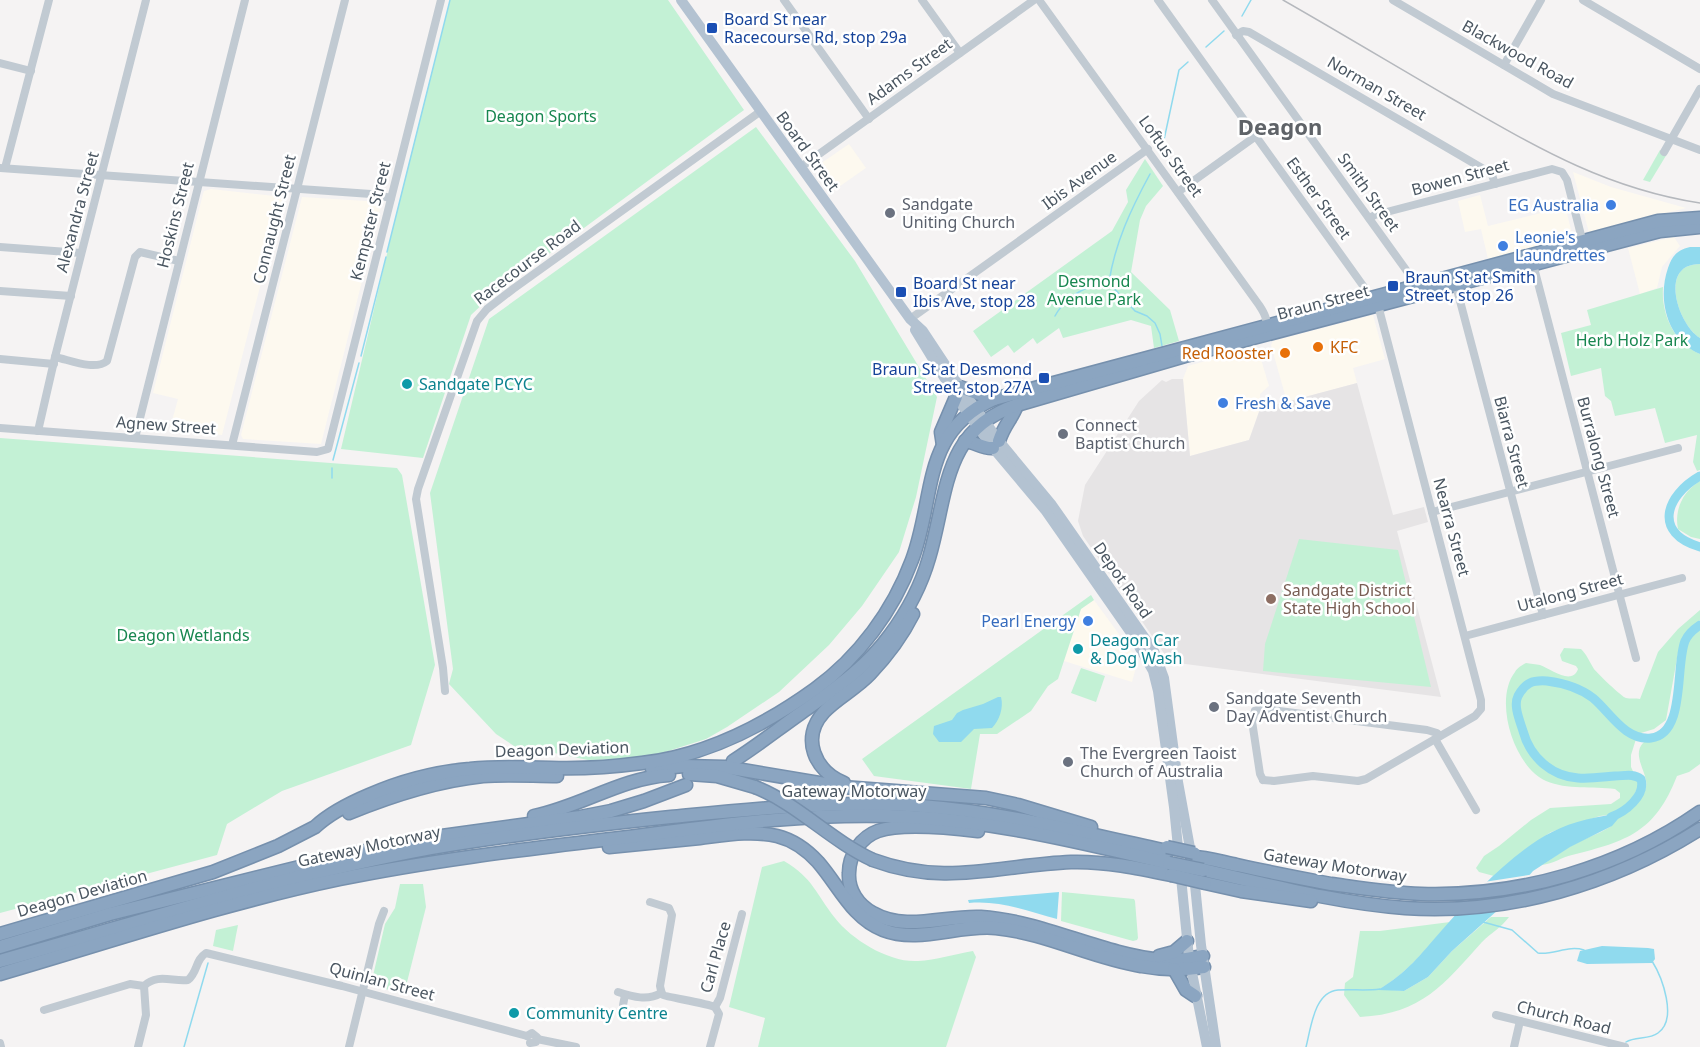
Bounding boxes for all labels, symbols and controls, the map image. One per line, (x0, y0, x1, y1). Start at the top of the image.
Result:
place label: Board St near Racecourse Rd, stop 29a (724, 8, 907, 48)
street label: Blackwood Road (1458, 14, 1578, 94)
marker: Board St near Racecourse Rd, stop 29a (705, 21, 719, 35)
street label: Adams Street (862, 32, 956, 109)
street label: Norman Street (1323, 51, 1431, 125)
park label: Deagon Sports (485, 105, 597, 127)
street label: Board Street (771, 106, 845, 196)
street label: Loftus Street (1134, 111, 1208, 201)
district label: Deagon (1238, 111, 1322, 141)
street label: Ibis Avenue (1037, 145, 1121, 215)
street label: Smith Street (1333, 148, 1405, 236)
street label: Alexandra Street (50, 149, 104, 275)
street label: Connaught Street (247, 152, 301, 286)
street label: Esther Street (1282, 152, 1356, 244)
street label: Bowen Street (1409, 153, 1511, 201)
street label: Kempster Street (345, 159, 395, 283)
street label: Hoskins Street (151, 160, 199, 270)
place label: Sandgate Uniting Church (902, 193, 1015, 233)
place label: EG Australia (1508, 194, 1599, 216)
marker: EG Australia (1604, 198, 1618, 212)
marker: Sandgate Uniting Church (883, 206, 897, 220)
street label: Racecourse Road (469, 214, 585, 310)
place label: Leonie's Laundrettes (1515, 226, 1606, 266)
marker: Leonie's Laundrettes (1496, 239, 1510, 253)
place label: Braun St at Smith Street, stop 26 (1405, 266, 1536, 306)
park label: Desmond Avenue Park (1047, 270, 1142, 310)
place label: Board St near Ibis Ave, stop 28 (913, 272, 1035, 312)
street label: Braun Street (1275, 279, 1372, 325)
marker: Braun St at Smith Street, stop 26 (1386, 279, 1400, 293)
marker: Board St near Ibis Ave, stop 28 (894, 285, 908, 299)
park label: Herb Holz Park (1576, 329, 1689, 351)
place label: KFC (1330, 336, 1358, 358)
marker: KFC (1311, 340, 1325, 354)
place label: Red Rooster (1182, 342, 1273, 364)
marker: Red Rooster (1278, 346, 1292, 360)
place label: Braun St at Desmond Street, stop 27A (872, 358, 1033, 398)
marker: Braun St at Desmond Street, stop 27A (1037, 371, 1051, 385)
place label: Sandgate PCYC (419, 373, 533, 395)
marker: Sandgate PCYC (400, 377, 414, 391)
place label: Fresh & Save (1235, 392, 1331, 414)
street label: Biarra Street (1489, 394, 1535, 491)
street label: Burralong Street (1572, 394, 1626, 520)
marker: Fresh & Save (1216, 396, 1230, 410)
street label: Agnew Street (115, 411, 217, 439)
place label: Connect Baptist Church (1075, 414, 1185, 454)
marker: Connect Baptist Church (1056, 427, 1070, 441)
street label: Nearra Street (1428, 475, 1476, 579)
street label: Depot Road (1089, 537, 1157, 623)
street label: Utalong Street (1515, 567, 1626, 617)
place label: Sandgate District State High School (1283, 579, 1415, 619)
marker: Sandgate District State High School (1264, 592, 1278, 606)
place label: Pearl Energy (981, 610, 1077, 632)
marker: Pearl Energy (1081, 614, 1095, 628)
park label: Deagon Wetlands (116, 624, 250, 646)
place label: Deagon Car & Dog Wash (1090, 629, 1182, 669)
marker: Deagon Car & Dog Wash (1071, 642, 1085, 656)
place label: Sandgate Seventh Day Adventist Church (1226, 687, 1387, 727)
marker: Sandgate Seventh Day Adventist Church (1207, 700, 1221, 714)
street label: Deagon Deviation (494, 736, 630, 762)
place label: The Evergreen Taoist Church of Australia (1080, 742, 1237, 782)
marker: The Evergreen Taoist Church of Australia (1061, 755, 1075, 769)
street label: Gateway Motorway (782, 780, 927, 802)
street label: Gateway Motorway (296, 820, 443, 872)
street label: Gateway Motorway (1262, 843, 1409, 887)
street label: Deagon Deviation (14, 864, 150, 922)
street label: Carl Place (694, 919, 736, 995)
street label: Quinlan Street (327, 956, 437, 1006)
street label: Church Road (1515, 995, 1613, 1039)
place label: Community Centre (526, 1002, 668, 1024)
marker: Community Centre (507, 1006, 521, 1020)

